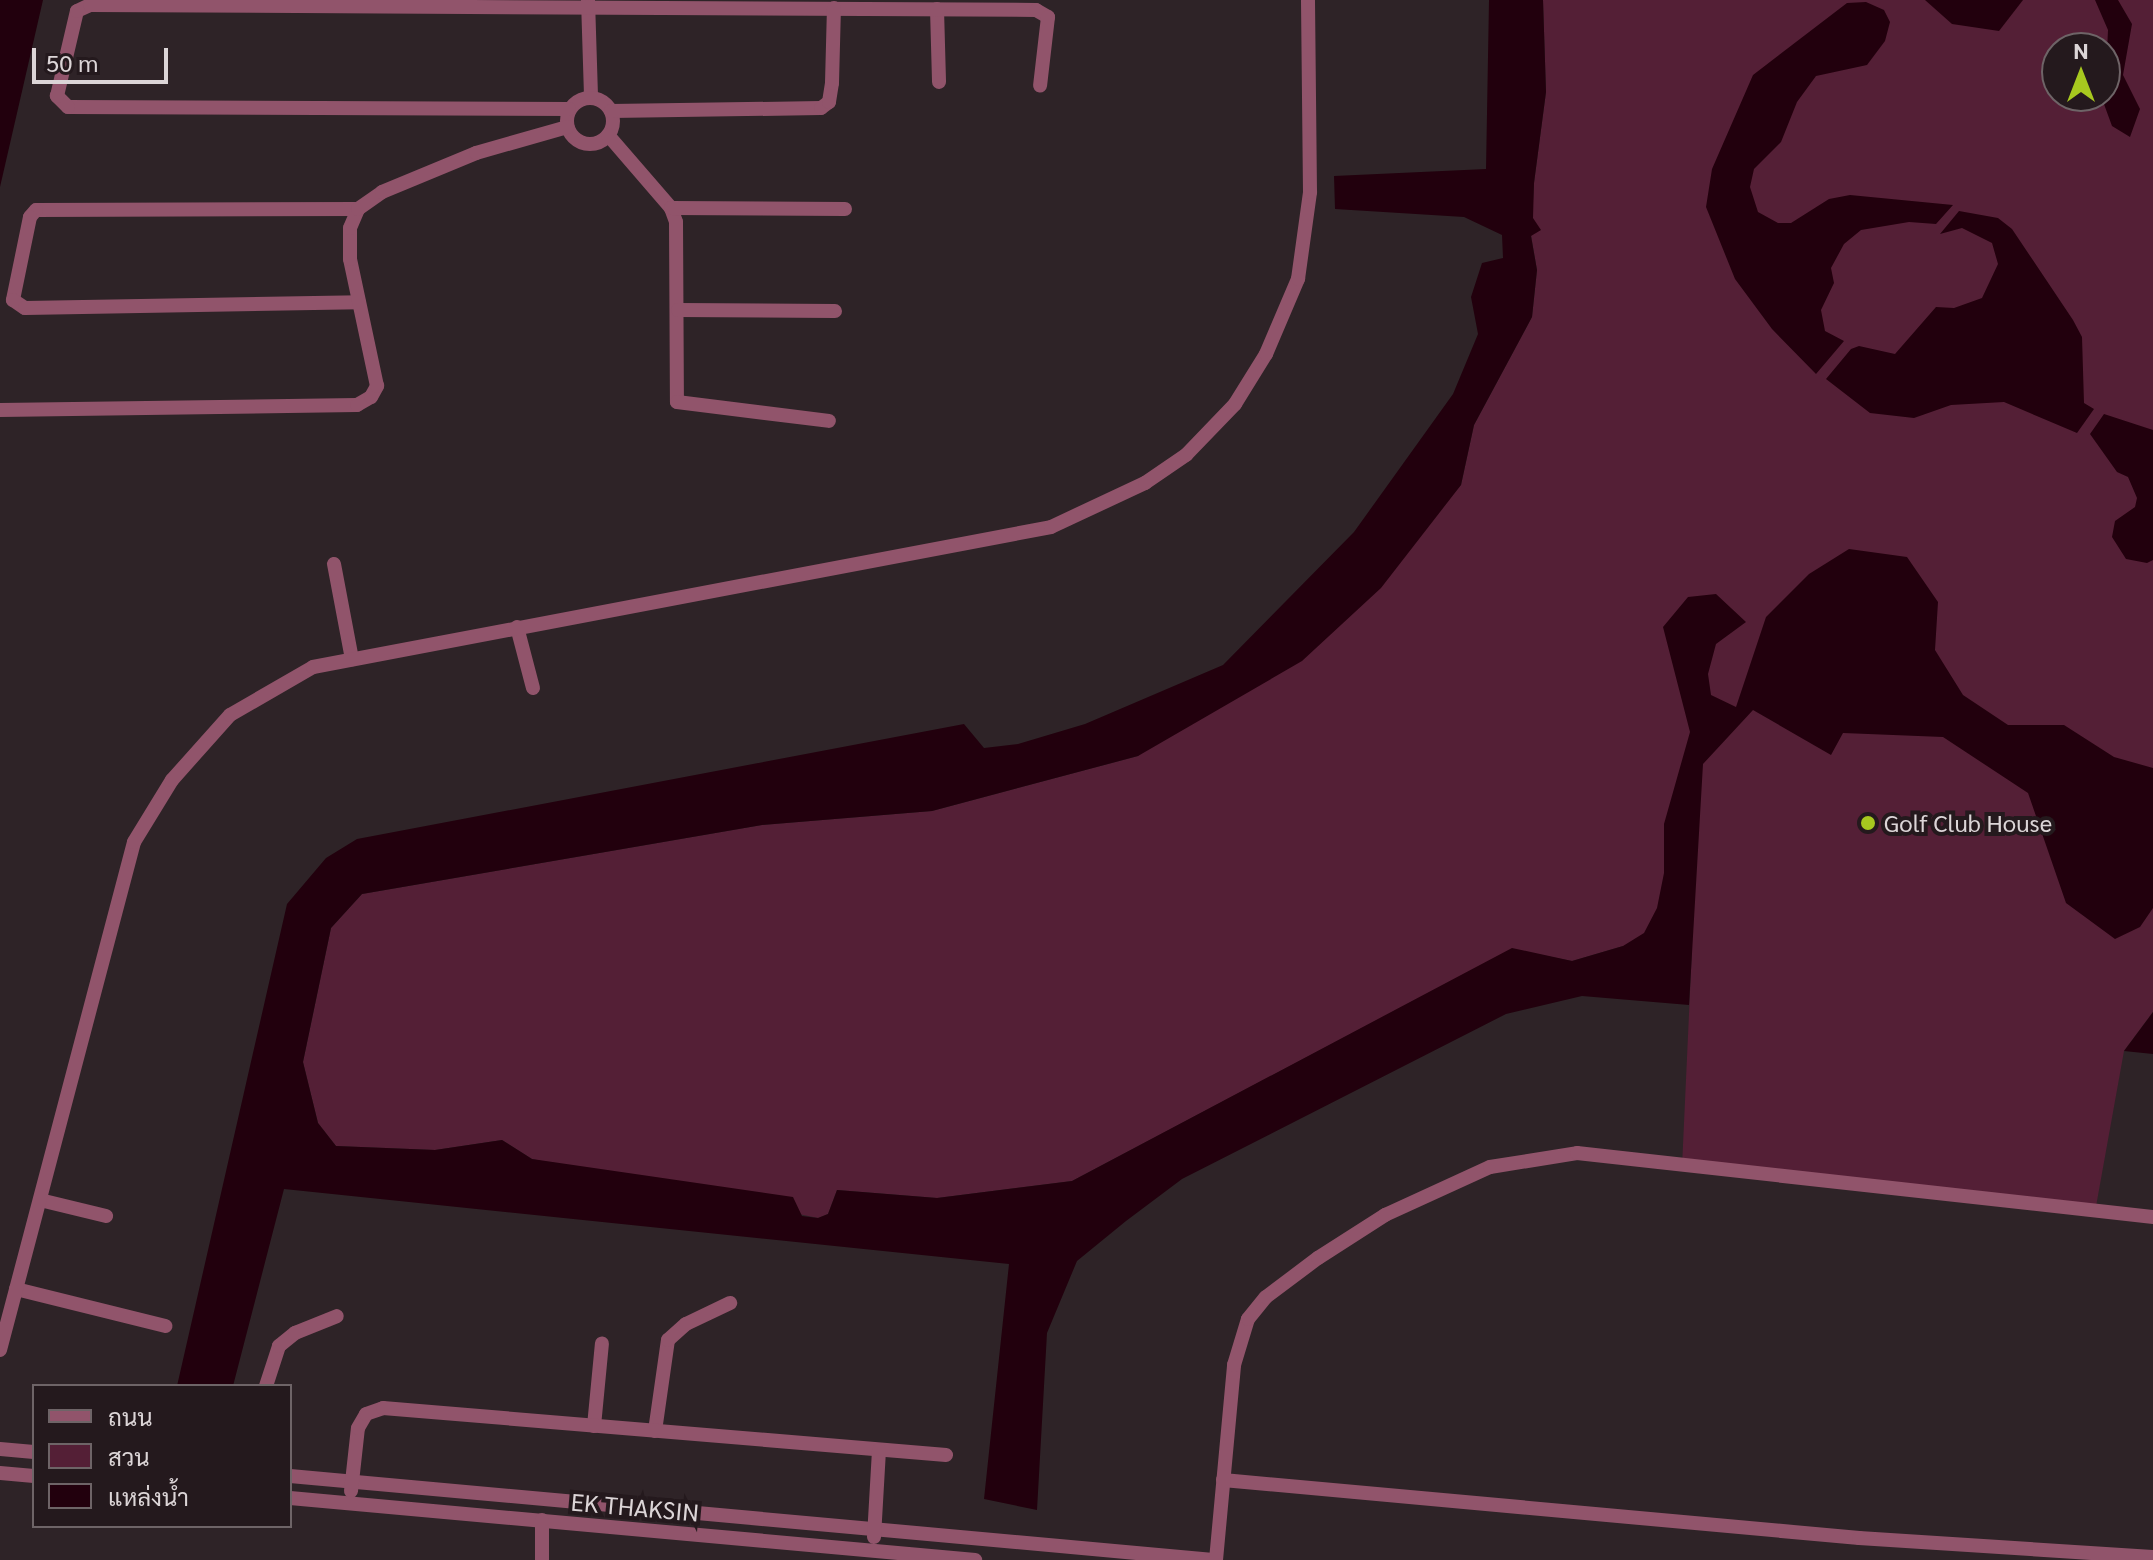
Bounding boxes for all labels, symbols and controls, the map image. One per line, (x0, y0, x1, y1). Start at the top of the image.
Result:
scale bar (36, 32, 172, 82)
north arrow (2041, 32, 2121, 112)
text: N (2073, 36, 2089, 64)
text: 50 m (46, 46, 98, 78)
place label: Golf Club House (1884, 809, 2052, 837)
marker: Golf Club House (1859, 814, 1877, 832)
legend (32, 1384, 292, 1528)
text: ถนน (108, 1400, 153, 1432)
text: สวน (108, 1440, 150, 1472)
text: แหล่งน้ำ (108, 1480, 189, 1512)
street label: EK THAKSIN (570, 1487, 700, 1527)

